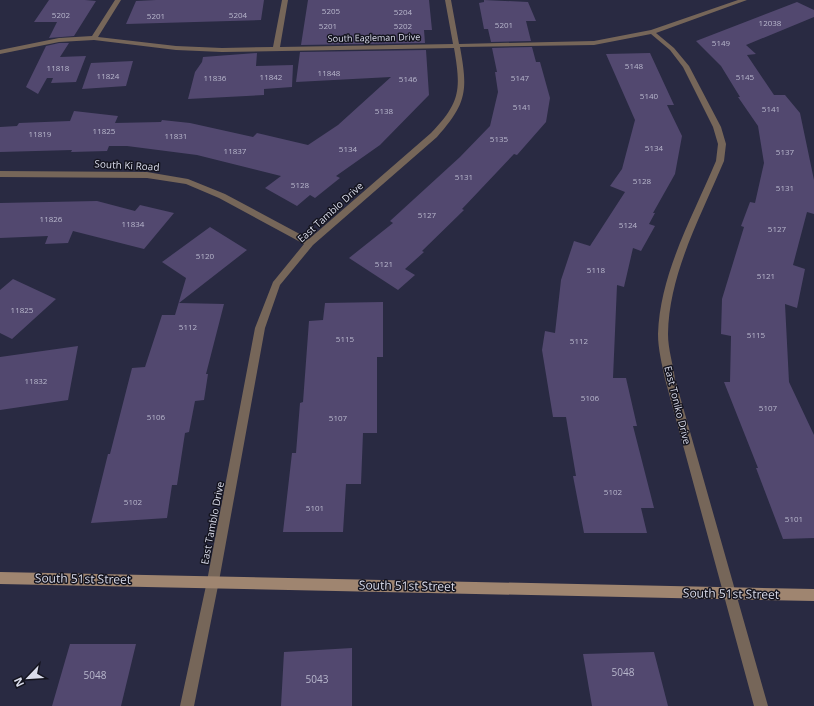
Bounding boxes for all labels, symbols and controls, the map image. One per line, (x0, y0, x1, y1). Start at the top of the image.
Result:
house number: 5205 (322, 5, 341, 16)
house number: 5204 (394, 6, 413, 17)
house number: 5202 (52, 9, 71, 20)
house number: 5204 (229, 9, 248, 20)
house number: 5201 (147, 10, 165, 21)
house number: 12038 (759, 17, 782, 28)
house number: 5201 (495, 19, 513, 30)
house number: 5201 (319, 20, 337, 31)
house number: 5202 (394, 20, 413, 31)
street label: South Eagleman Drive (328, 30, 420, 45)
house number: 5149 (712, 37, 731, 48)
house number: 5148 (625, 60, 644, 71)
house number: 11818 (47, 62, 70, 73)
house number: 11848 (318, 67, 341, 78)
house number: 11824 (97, 70, 120, 81)
house number: 11842 (260, 71, 283, 82)
house number: 5145 (736, 71, 755, 82)
house number: 11836 (204, 72, 227, 83)
house number: 5147 (511, 72, 530, 83)
house number: 5146 (399, 73, 418, 84)
house number: 5140 (640, 90, 659, 101)
house number: 5141 (513, 101, 531, 112)
house number: 5141 (762, 103, 780, 114)
house number: 5138 (375, 105, 394, 116)
house number: 11825 (93, 125, 116, 136)
house number: 11819 (29, 128, 52, 139)
house number: 11831 (165, 130, 187, 141)
house number: 5135 (490, 133, 509, 144)
house number: 5134 (645, 142, 664, 153)
house number: 5134 (339, 143, 358, 154)
house number: 11837 (224, 145, 247, 156)
house number: 5137 (776, 146, 795, 157)
street label: South Ki Road (94, 156, 160, 174)
house number: 5131 (455, 171, 473, 182)
house number: 5128 (633, 175, 652, 186)
street label: East Tamblo Drive (294, 178, 366, 245)
house number: 5128 (291, 179, 310, 190)
house number: 5131 (776, 182, 794, 193)
house number: 5127 (418, 209, 437, 220)
house number: 11826 (40, 213, 63, 224)
house number: 11834 (122, 218, 145, 229)
house number: 5124 (619, 219, 638, 230)
house number: 5127 (768, 223, 787, 234)
house number: 5120 (196, 250, 215, 261)
house number: 5121 (375, 258, 393, 269)
house number: 5118 (587, 264, 606, 275)
house number: 5121 (757, 270, 775, 281)
house number: 11825 (11, 304, 34, 315)
house number: 5112 (179, 321, 198, 332)
house number: 5115 (747, 329, 766, 340)
house number: 5115 (336, 333, 355, 344)
house number: 5112 (570, 335, 589, 346)
street label: East Toniko Drive (661, 364, 695, 446)
house number: 11832 (25, 375, 48, 386)
house number: 5106 (581, 392, 600, 403)
house number: 5107 (759, 402, 778, 413)
house number: 5106 (147, 411, 166, 422)
house number: 5107 (329, 412, 348, 423)
street label: East Tamblo Drive (197, 480, 227, 566)
house number: 5102 (604, 486, 623, 497)
house number: 5102 (124, 496, 143, 507)
house number: 5101 (306, 502, 324, 513)
house number: 5101 (785, 513, 803, 524)
street label: South 51st Street (35, 569, 131, 588)
street label: South 51st Street (359, 576, 455, 595)
street label: South 51st Street (683, 584, 779, 603)
north arrow (8, 658, 48, 698)
house number: 5048 (612, 665, 635, 679)
house number: 5048 (84, 668, 107, 682)
house number: 5043 (306, 672, 329, 686)
text: N (10, 675, 27, 690)

